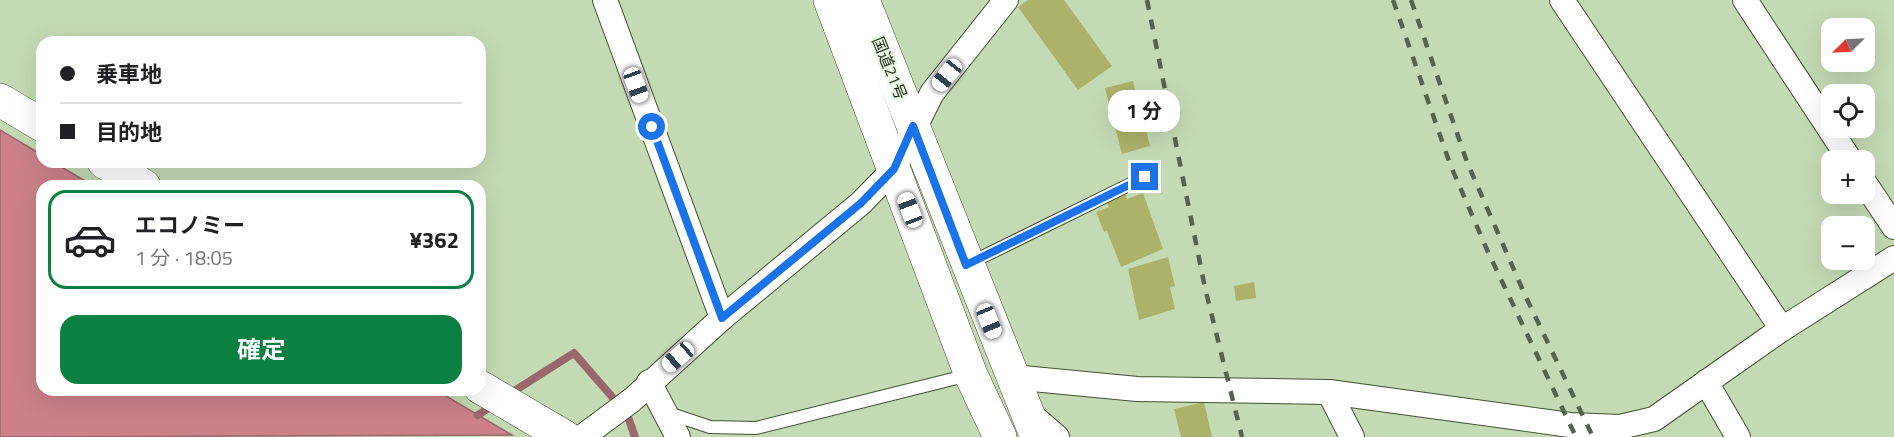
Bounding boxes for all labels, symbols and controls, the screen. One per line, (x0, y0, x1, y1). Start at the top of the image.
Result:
north arrow (1821, 18, 1875, 72)
map controls (1821, 18, 1875, 270)
street label: 国道21号 (867, 33, 913, 103)
car (929, 55, 965, 95)
text: 乗車地 (96, 57, 162, 91)
car (621, 65, 651, 105)
button: locate (1821, 84, 1875, 138)
callout: 1 分 (1109, 90, 1181, 132)
text: 1 分 (1126, 95, 1162, 126)
route start (638, 113, 665, 140)
text: 目的地 (96, 115, 162, 149)
button: + (1821, 150, 1875, 204)
route end (1131, 163, 1158, 190)
car (895, 190, 925, 230)
text: エコノミー (135, 208, 245, 242)
icon: car (63, 213, 117, 267)
button: − (1821, 216, 1875, 270)
text: ¥362 (410, 223, 459, 257)
text: 1 分 · 18:05 (135, 242, 233, 273)
car (974, 301, 1004, 341)
button: 確定 (60, 315, 462, 384)
car (659, 338, 697, 376)

